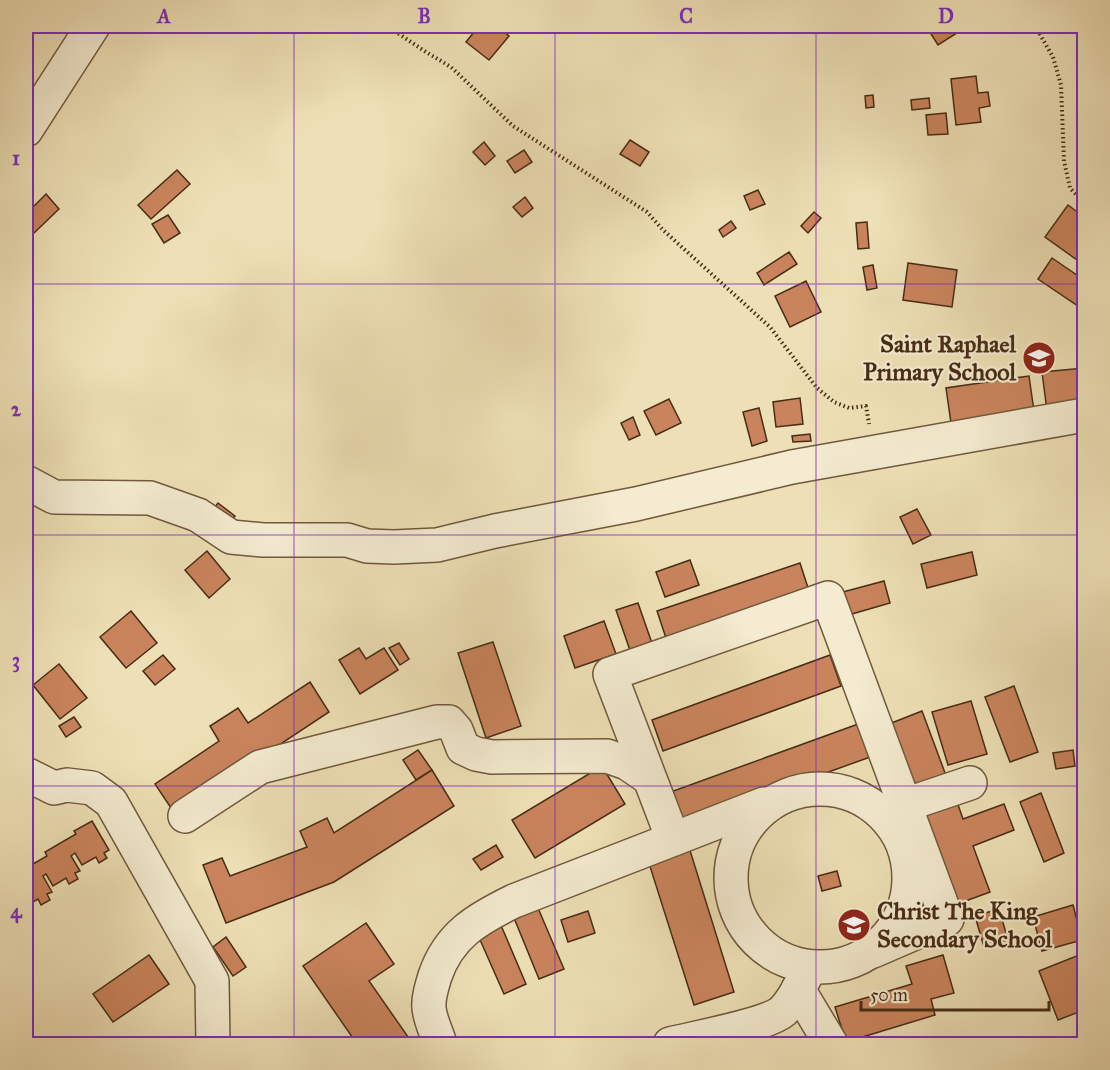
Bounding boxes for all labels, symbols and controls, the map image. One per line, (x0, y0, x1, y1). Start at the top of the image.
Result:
text: A (155, 4, 171, 28)
text: B (417, 4, 431, 28)
text: C (679, 4, 693, 28)
text: D (938, 4, 954, 28)
text: 1 (12, 146, 20, 170)
place label: Saint Raphael Primary School (863, 329, 1017, 387)
school or university icon: Saint Raphael Primary School (1021, 340, 1057, 376)
text: 2 (11, 397, 22, 421)
text: 3 (12, 648, 20, 673)
place label: Christ The King Secondary School (877, 896, 1052, 954)
text: 4 (10, 899, 22, 924)
school or university icon: Christ The King Secondary School (836, 907, 872, 943)
scale bar (861, 974, 1048, 1012)
text: 50 m (870, 984, 908, 1006)

